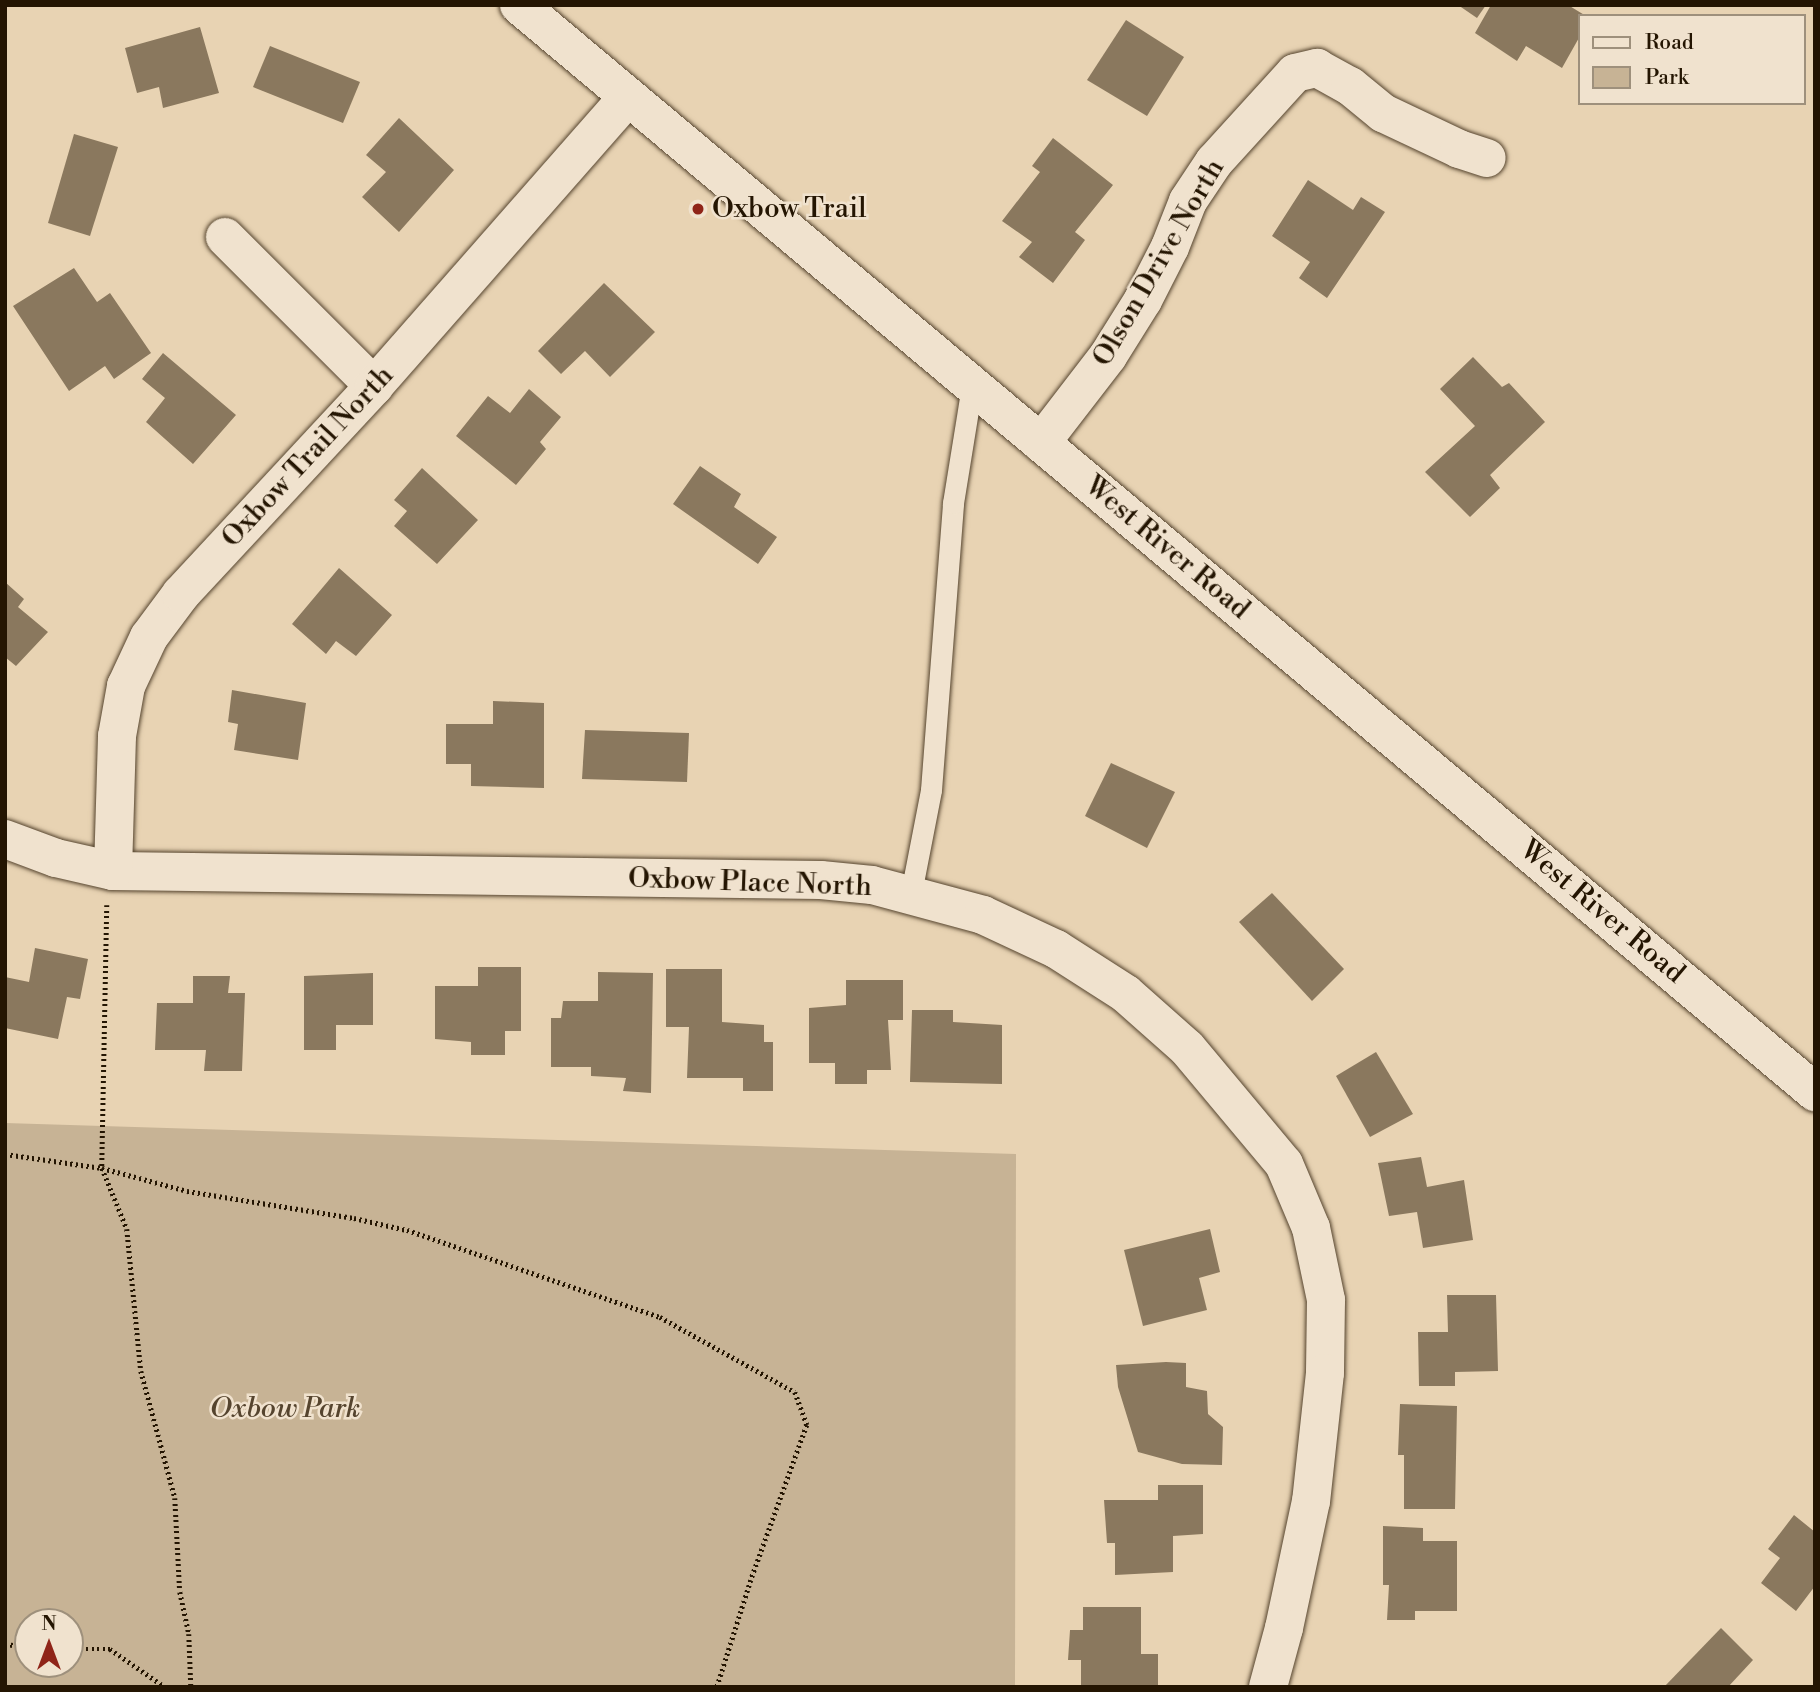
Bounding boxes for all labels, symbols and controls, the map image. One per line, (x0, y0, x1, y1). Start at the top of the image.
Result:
legend (1578, 14, 1806, 105)
text: Road (1645, 30, 1694, 56)
text: Park (1645, 65, 1689, 91)
street label: Olson Drive North (1086, 153, 1232, 373)
place label: Oxbow Trail (712, 192, 866, 226)
marker: Oxbow Trail (690, 201, 706, 217)
street label: Oxbow Trail North (215, 359, 401, 555)
street label: West River Road (1078, 469, 1256, 627)
street label: West River Road (1513, 833, 1691, 991)
street label: Oxbow Place North (627, 862, 873, 904)
park label: Oxbow Park (210, 1392, 360, 1426)
north arrow (14, 1608, 84, 1678)
text: N (41, 1612, 57, 1636)

